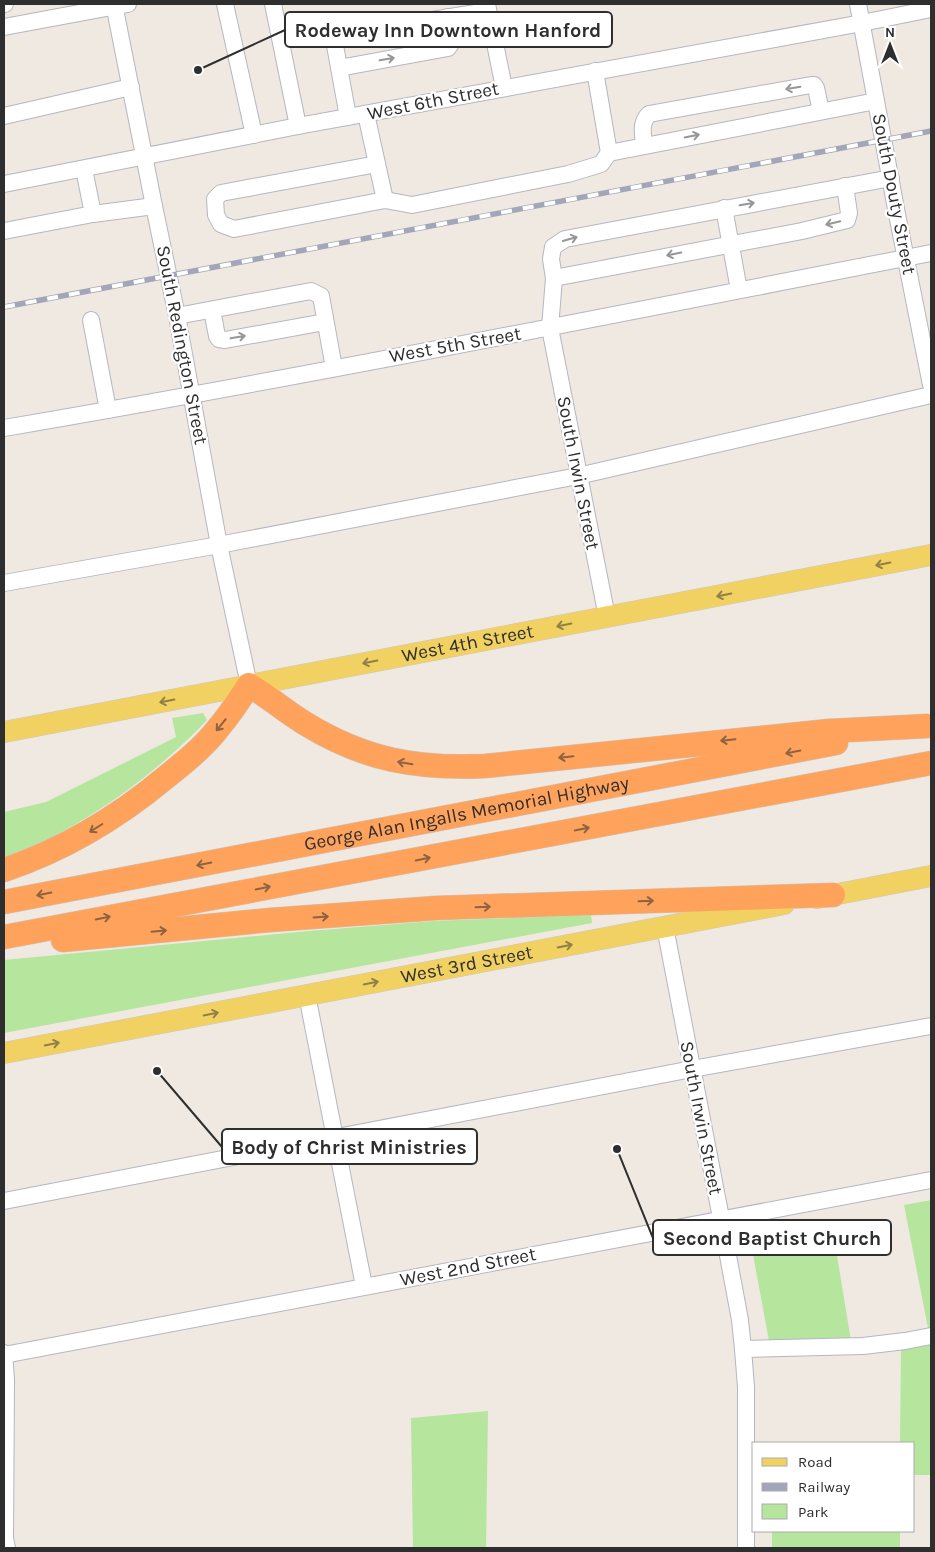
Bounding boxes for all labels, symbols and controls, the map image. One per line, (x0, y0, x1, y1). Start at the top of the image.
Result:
callout: Rodeway Inn Downtown Hanford (285, 12, 612, 47)
text: Rodeway Inn Downtown Hanford (295, 19, 601, 42)
north arrow (865, 20, 915, 70)
text: N (885, 24, 895, 41)
one-way arrow (378, 54, 394, 63)
street label: West 6th Street (365, 77, 501, 125)
one-way arrow (785, 84, 801, 93)
street label: South Douty Street (868, 112, 920, 276)
one-way arrow (684, 131, 700, 140)
one-way arrow (738, 199, 754, 209)
one-way arrow (826, 219, 842, 228)
one-way arrow (562, 233, 578, 243)
street label: South Redington Street (152, 243, 212, 447)
one-way arrow (666, 250, 682, 260)
street label: West 5th Street (387, 323, 523, 367)
one-way arrow (229, 332, 245, 342)
street label: South Irwin Street (552, 394, 604, 552)
one-way arrow (876, 560, 892, 569)
one-way arrow (716, 590, 732, 600)
street label: West 4th Street (400, 620, 535, 667)
one-way arrow (557, 621, 573, 631)
one-way arrow (363, 658, 379, 668)
one-way arrow (159, 696, 175, 706)
one-way arrow (215, 718, 226, 731)
one-way arrow (720, 735, 736, 745)
one-way arrow (786, 747, 802, 757)
one-way arrow (559, 752, 575, 762)
one-way arrow (397, 757, 413, 767)
street label: George Alan Ingalls Memorial Highway (302, 772, 631, 855)
one-way arrow (89, 823, 103, 833)
one-way arrow (574, 823, 590, 833)
one-way arrow (414, 853, 430, 863)
one-way arrow (196, 860, 212, 869)
one-way arrow (255, 883, 271, 893)
one-way arrow (37, 890, 53, 900)
one-way arrow (637, 896, 653, 906)
one-way arrow (475, 902, 491, 911)
one-way arrow (313, 912, 329, 921)
one-way arrow (95, 913, 111, 923)
one-way arrow (151, 926, 167, 936)
street label: West 3rd Street (399, 941, 534, 988)
one-way arrow (556, 941, 572, 950)
one-way arrow (362, 978, 378, 987)
one-way arrow (203, 1008, 219, 1018)
one-way arrow (43, 1039, 59, 1049)
street label: South Irwin Street (675, 1039, 727, 1197)
callout: Body of Christ Ministries (222, 1129, 477, 1164)
text: Body of Christ Ministries (231, 1136, 467, 1159)
callout: Second Baptist Church (653, 1220, 891, 1255)
text: Second Baptist Church (663, 1227, 881, 1250)
street label: West 2nd Street (398, 1243, 538, 1291)
legend (752, 1442, 915, 1532)
text: Road (798, 1453, 833, 1471)
text: Railway (798, 1478, 850, 1496)
text: Park (798, 1503, 828, 1521)

